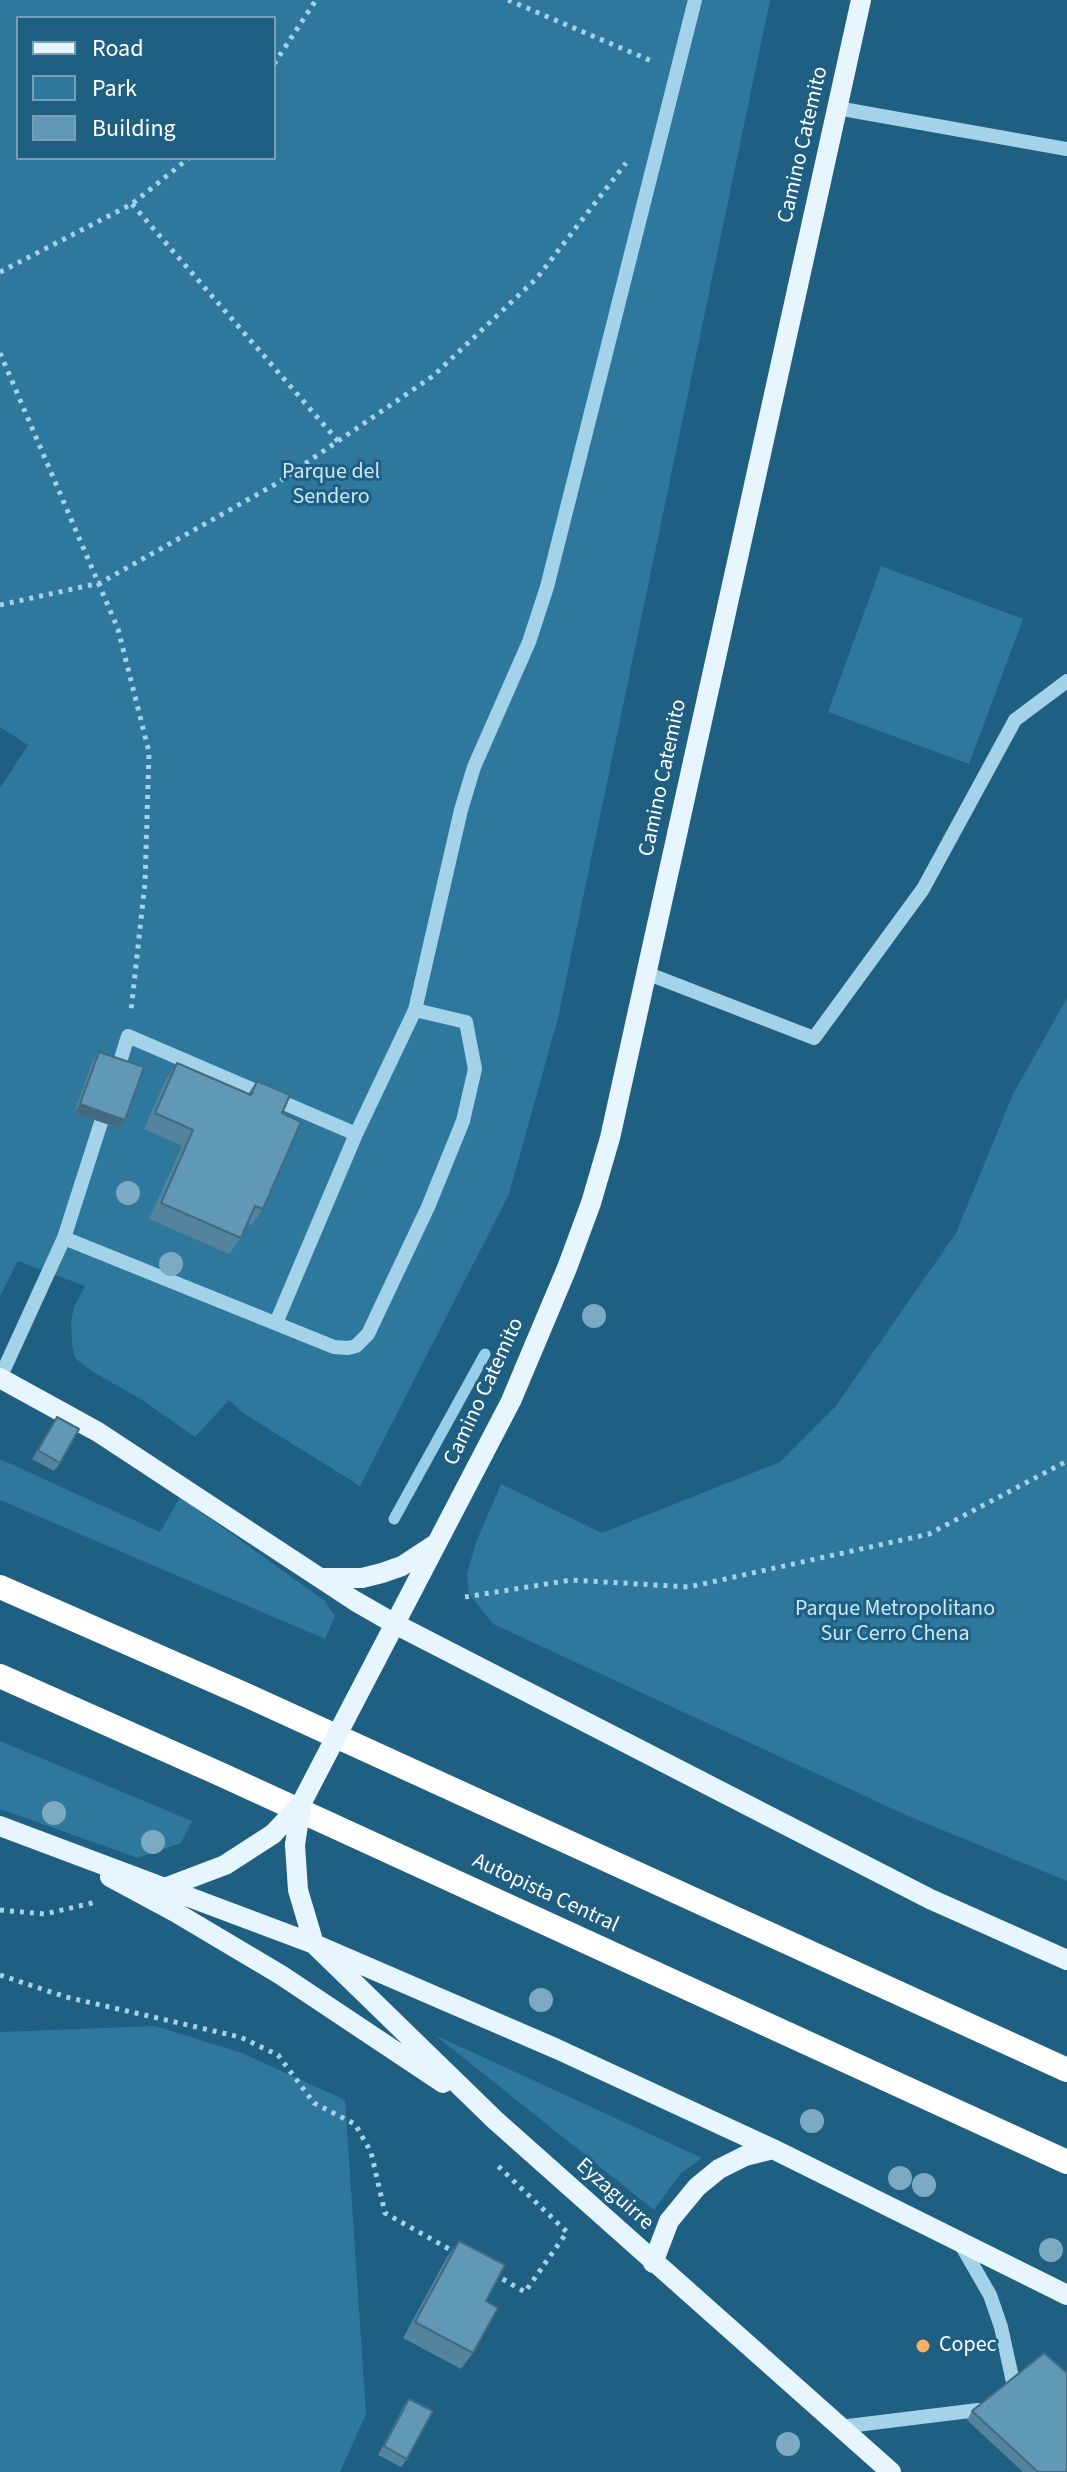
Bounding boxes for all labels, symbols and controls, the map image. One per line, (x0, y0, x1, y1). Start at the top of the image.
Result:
legend (16, 16, 276, 160)
text: Road (92, 31, 144, 66)
street label: Camino Catemito (773, 64, 835, 226)
text: Park (92, 71, 137, 106)
text: Building (92, 111, 176, 146)
park label: Parque del Sendero (282, 460, 380, 512)
street label: Camino Catemito (634, 697, 694, 859)
street label: Camino Catemito (439, 1314, 531, 1470)
park label: Parque Metropolitano Sur Cerro Chena (795, 1597, 995, 1648)
street label: Autopista Central (468, 1849, 622, 1939)
street label: Eyzaguirre (570, 2153, 658, 2237)
place label: Copec (939, 2333, 997, 2359)
marker: Copec (914, 2337, 932, 2355)

